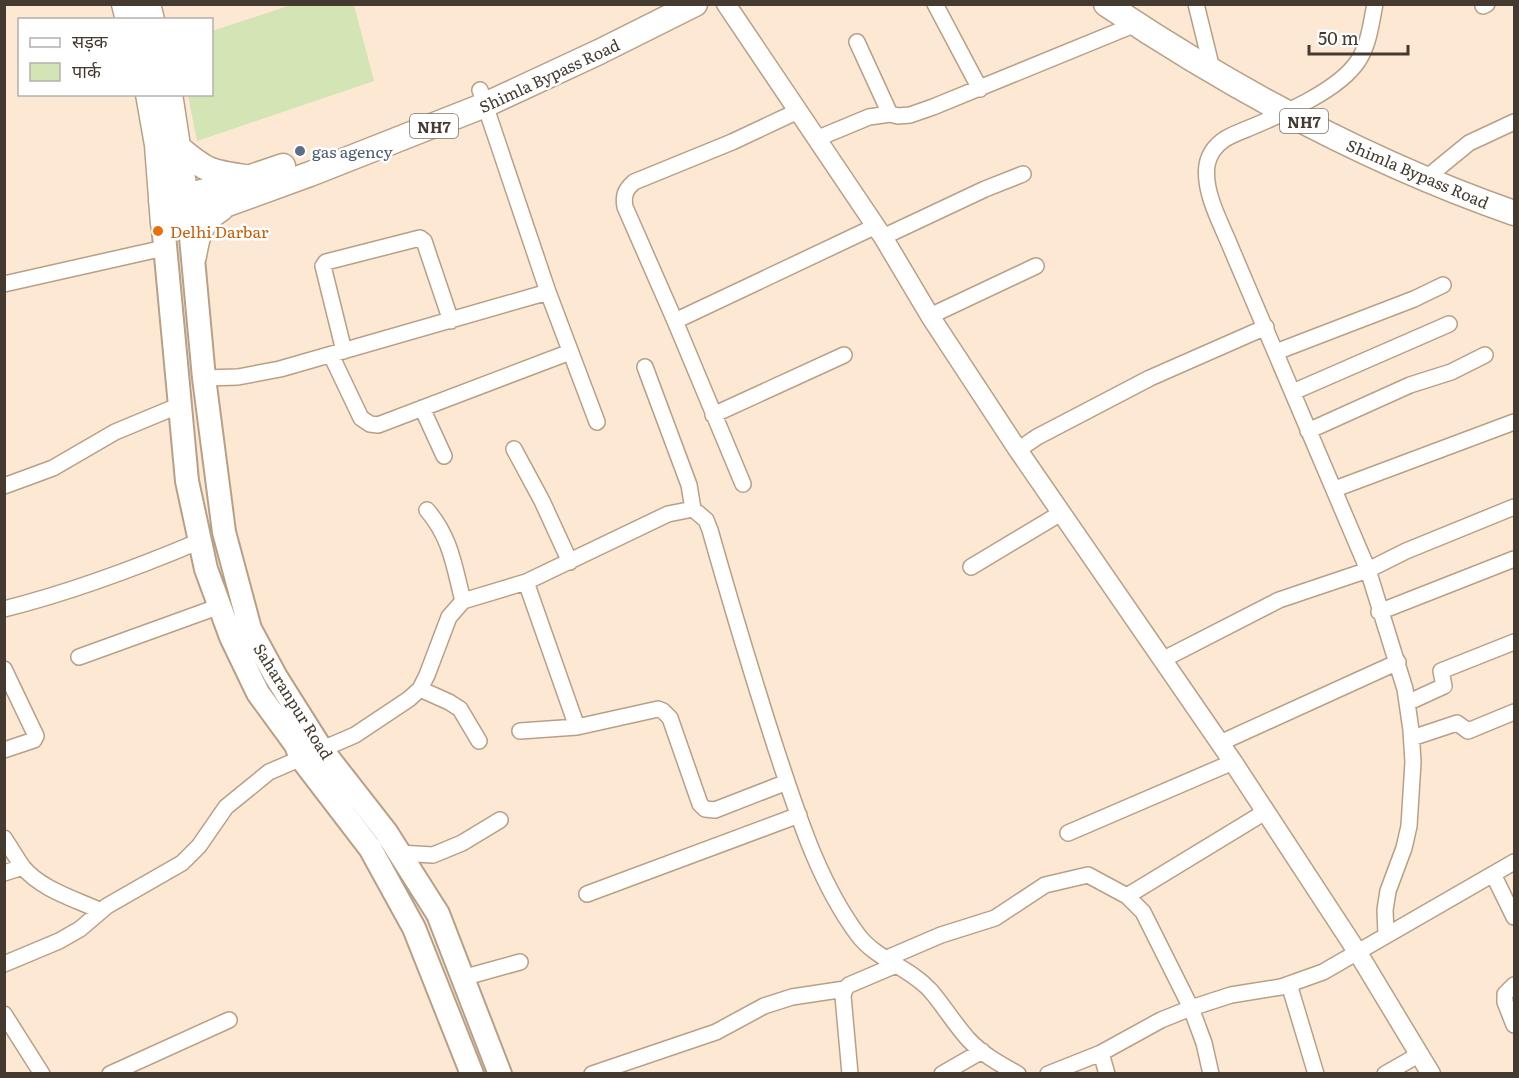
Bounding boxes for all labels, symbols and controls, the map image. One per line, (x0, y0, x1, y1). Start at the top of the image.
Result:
legend (18, 18, 213, 96)
scale bar (1309, 18, 1408, 56)
text: 50 m (1318, 24, 1359, 51)
text: सड़क (72, 27, 109, 54)
street label: Shimla Bypass Road (475, 32, 623, 118)
text: पार्क (72, 57, 102, 84)
road number: NH7 (1280, 109, 1328, 133)
road number: NH7 (410, 114, 458, 138)
street label: Shimla Bypass Road (1343, 132, 1493, 214)
place label: gas agency (312, 139, 394, 163)
marker: gas agency (293, 144, 307, 158)
place label: Delhi Darbar (170, 219, 269, 243)
marker: Delhi Darbar (151, 224, 165, 238)
street label: Saharanpur Road (249, 638, 340, 764)

